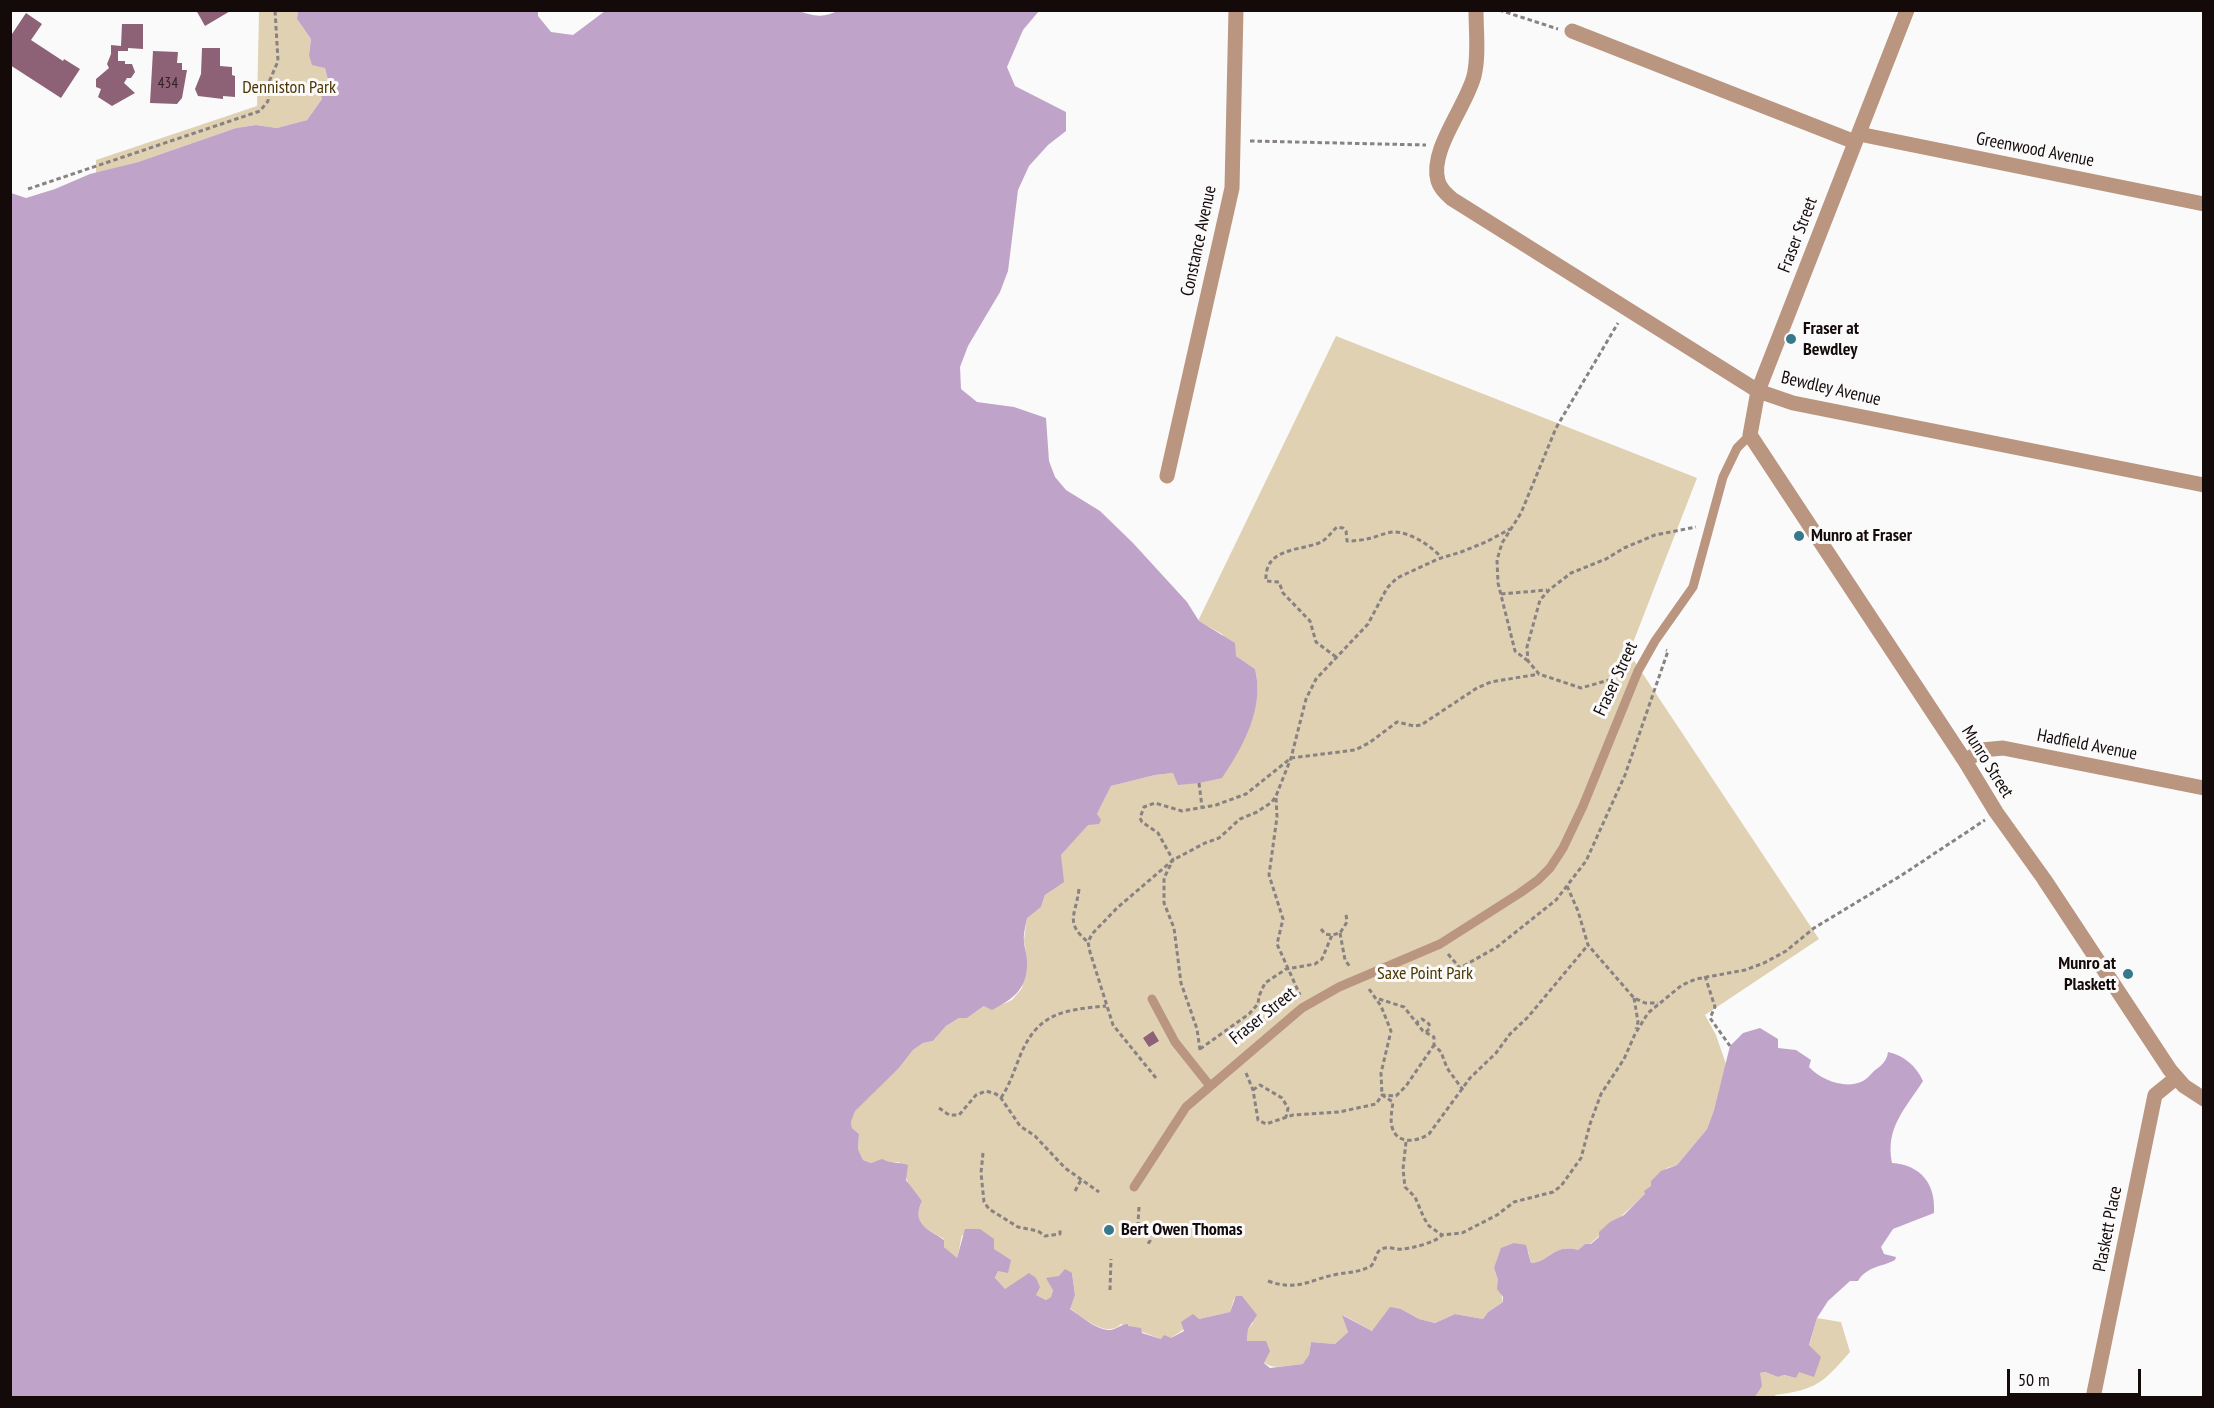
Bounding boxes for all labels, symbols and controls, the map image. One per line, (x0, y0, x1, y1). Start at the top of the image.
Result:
house number: 434 (158, 75, 178, 93)
park label: Denniston Park (242, 77, 336, 99)
street label: Greenwood Avenue (1974, 128, 2096, 172)
street label: Constance Avenue (1177, 184, 1221, 298)
street label: Fraser Street (1774, 194, 1822, 276)
place label: Fraser at Bewdley (1803, 318, 1859, 360)
marker: Fraser at Bewdley (1784, 332, 1798, 346)
street label: Bewdley Avenue (1779, 367, 1883, 411)
place label: Munro at Fraser (1811, 525, 1912, 547)
marker: Munro at Fraser (1792, 529, 1806, 543)
street label: Fraser Street (1589, 639, 1643, 719)
street label: Munro Street (1956, 722, 2018, 802)
street label: Hadfield Avenue (2035, 725, 2139, 765)
place label: Munro at Plaskett (2058, 953, 2116, 996)
park label: Saxe Point Park (1377, 963, 1473, 985)
marker: Munro at Plaskett (2121, 967, 2135, 981)
street label: Fraser Street (1225, 983, 1301, 1049)
street label: Plaskett Place (2089, 1184, 2127, 1274)
place label: Bert Owen Thomas (1121, 1219, 1242, 1241)
marker: Bert Owen Thomas (1102, 1223, 1116, 1237)
scale bar (2010, 1357, 2144, 1395)
text: 50 m (2018, 1368, 2050, 1391)

